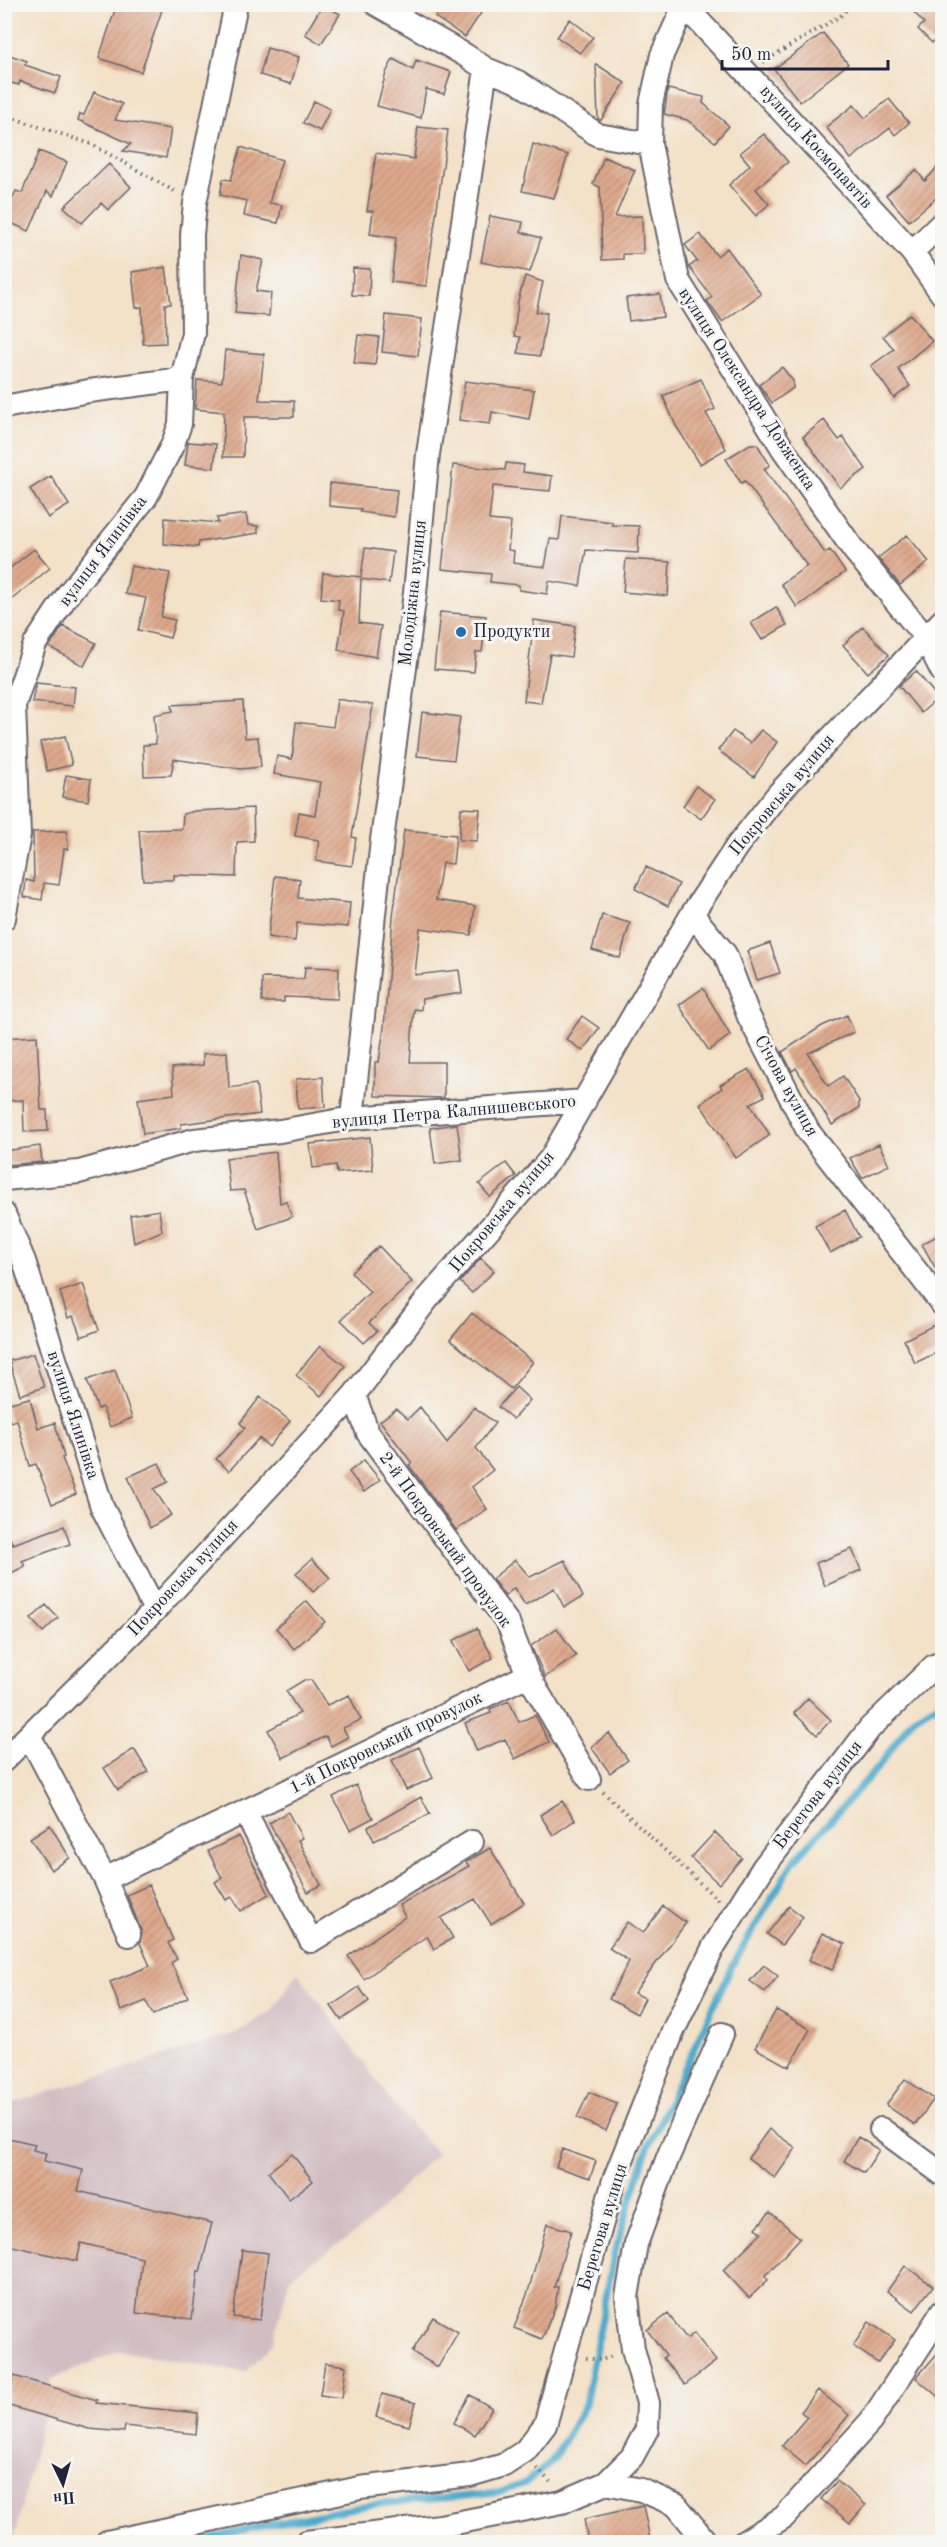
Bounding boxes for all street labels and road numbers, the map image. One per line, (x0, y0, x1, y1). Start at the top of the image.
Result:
street label: вулиця Космонавтів (756, 82, 876, 212)
street label: вулиця Олександра Довженка (675, 285, 819, 493)
street label: вулиця Ялинівка (56, 492, 150, 610)
street label: Молодіжна вулиця (396, 519, 430, 667)
street label: Покровська вулиця (726, 731, 838, 859)
street label: Січова вулиця (751, 1032, 821, 1140)
street label: вулиця Петра Калнишевського (331, 1092, 577, 1132)
street label: Покровська вулиця (446, 1148, 558, 1276)
street label: вулиця Ялинівка (44, 1349, 102, 1481)
street label: 2-й Покровський провулок (375, 1449, 515, 1631)
street label: Покровська вулиця (124, 1516, 242, 1640)
street label: 1-й Покровський провулок (287, 1688, 485, 1798)
street label: Берегова вулиця (770, 1737, 866, 1853)
street label: Берегова вулиця (575, 2161, 631, 2293)

